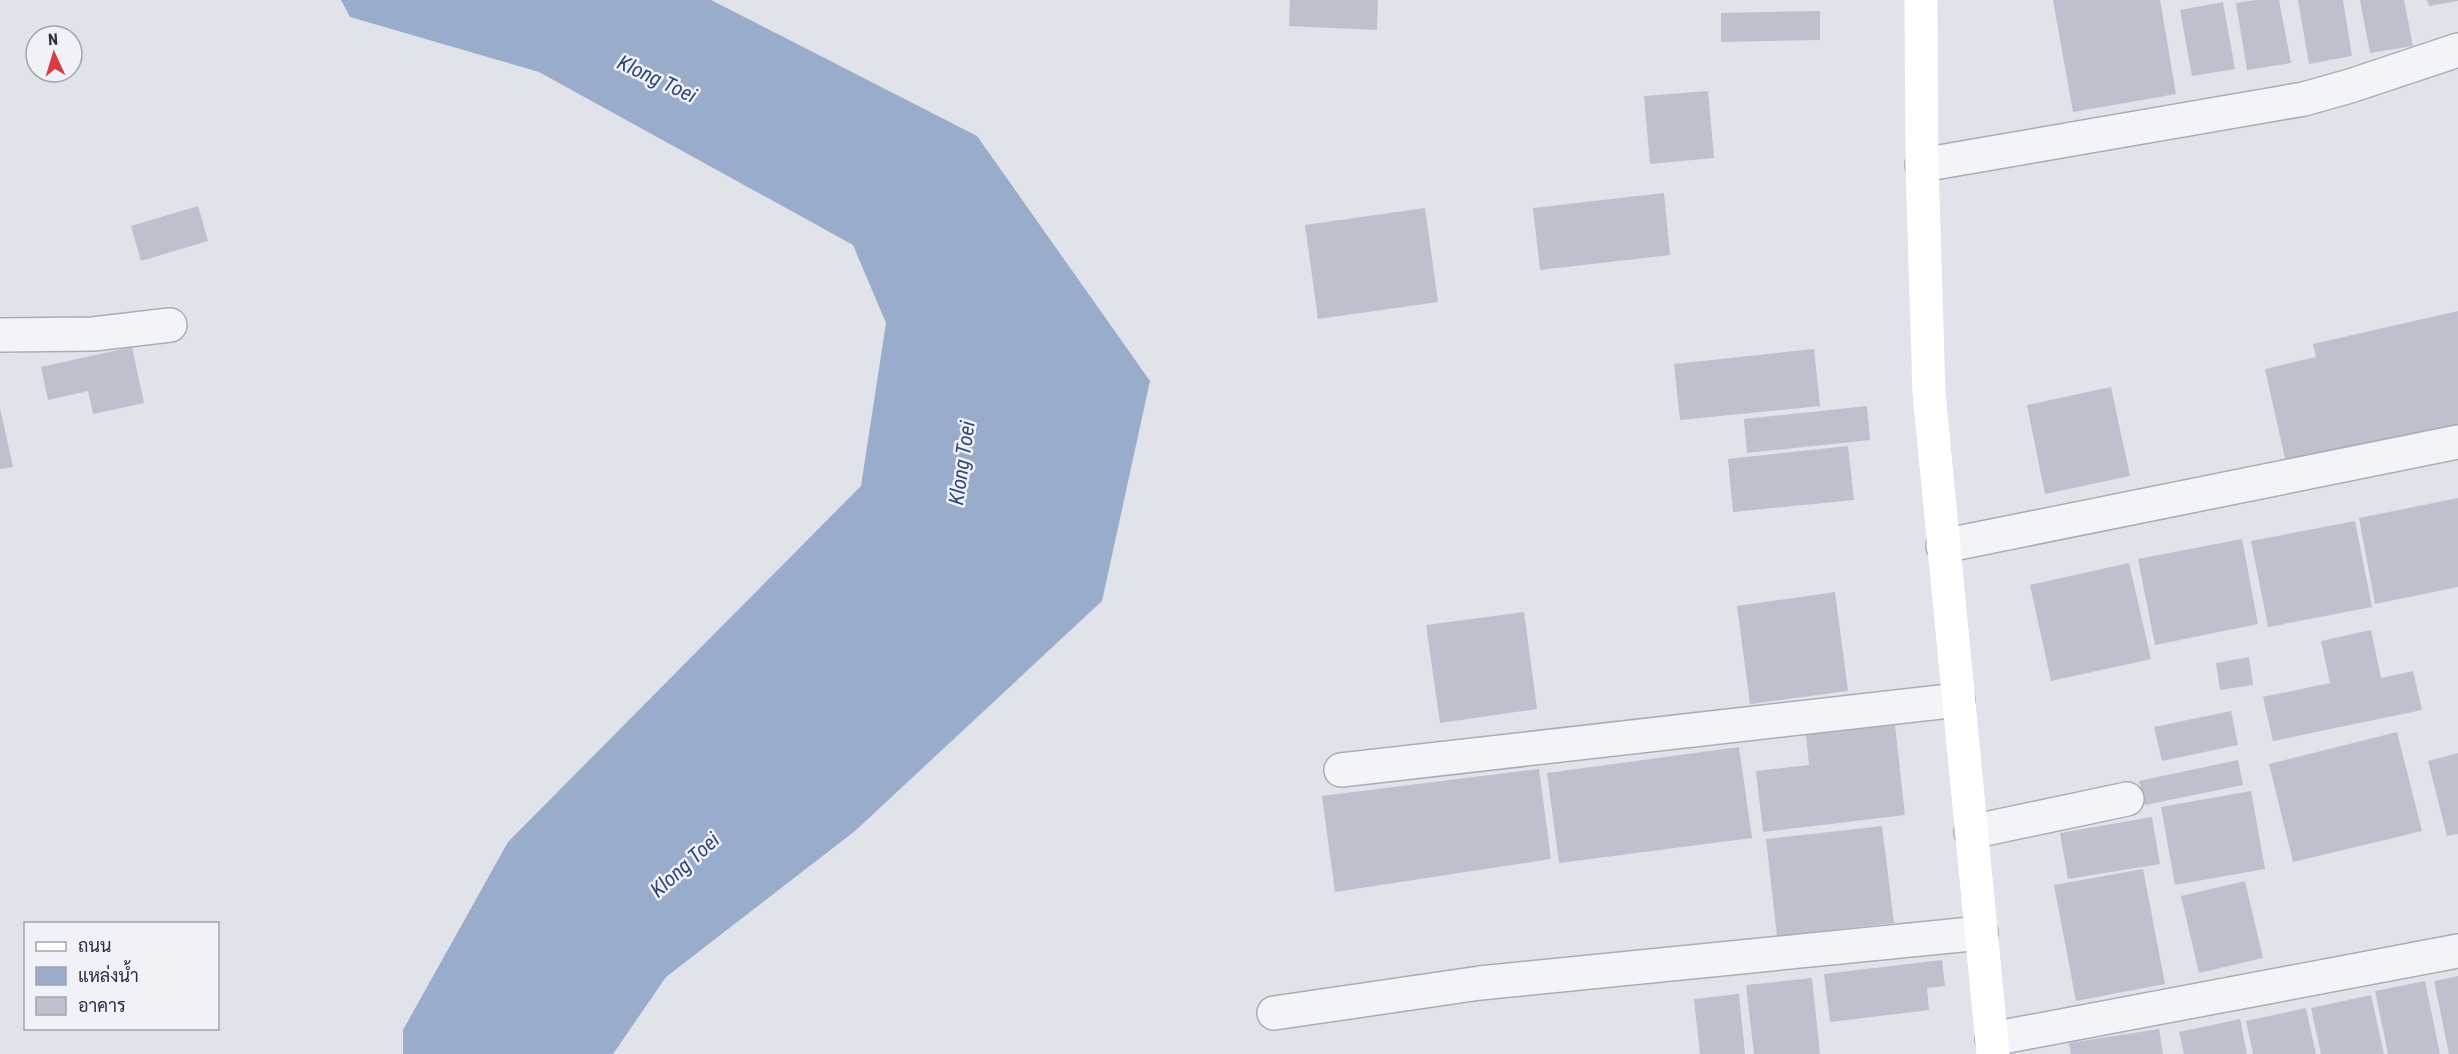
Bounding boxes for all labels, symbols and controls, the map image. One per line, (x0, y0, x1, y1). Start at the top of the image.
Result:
north arrow (24, 24, 84, 84)
text: N (47, 30, 59, 49)
water label: Klong Toei (614, 50, 701, 108)
water label: Klong Toei (944, 419, 980, 506)
water label: Klong Toei (646, 828, 725, 902)
legend (24, 922, 219, 1030)
text: ถนน (78, 935, 111, 956)
text: แหล่งน้ำ (78, 960, 139, 986)
text: อาคาร (78, 995, 126, 1016)

